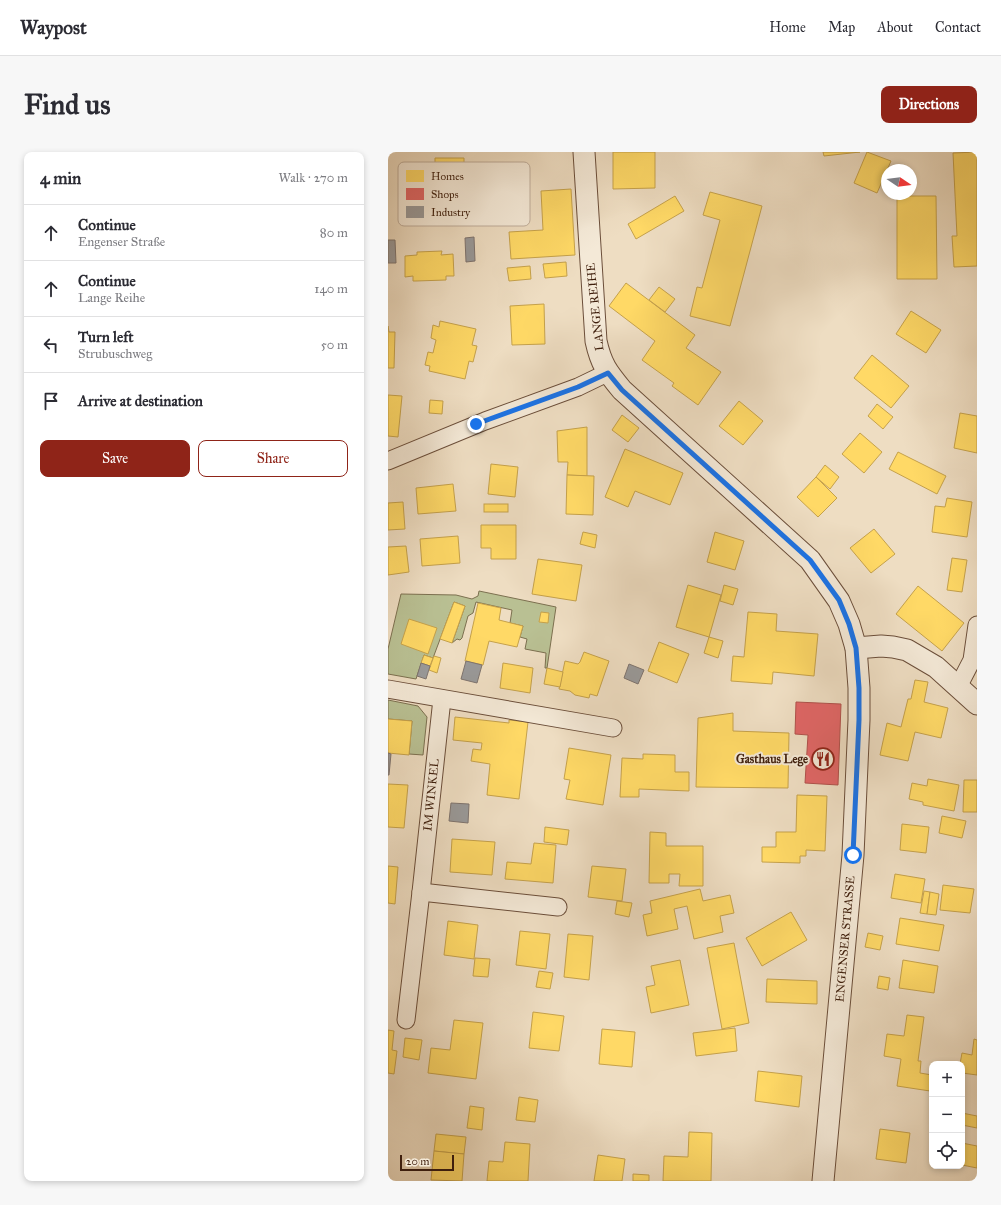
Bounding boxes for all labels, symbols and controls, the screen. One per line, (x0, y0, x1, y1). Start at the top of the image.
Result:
text: Waypost (20, 16, 87, 39)
text: Home (769, 19, 806, 36)
text: Map (828, 19, 855, 36)
text: About (877, 19, 913, 36)
text: Contact (935, 19, 981, 36)
button: Directions (881, 86, 977, 123)
text: Find us (24, 87, 110, 122)
legend (398, 162, 530, 226)
north arrow (881, 164, 917, 200)
text: 4 min (40, 168, 81, 189)
text: Walk · 270 m (279, 170, 348, 186)
text: Homes (431, 170, 464, 183)
text: Shops (431, 188, 459, 201)
text: Industry (431, 206, 471, 219)
text: Continue (78, 216, 136, 234)
icon: ahead (40, 222, 62, 244)
text: 80 m (320, 225, 348, 241)
text: Engenser Straße (78, 234, 165, 250)
street label: LANGE REIHE (583, 262, 607, 352)
text: Continue (78, 272, 136, 290)
icon: ahead (40, 278, 62, 300)
text: 140 m (314, 281, 348, 297)
text: Lange Reihe (78, 290, 145, 306)
text: Turn left (78, 328, 134, 346)
icon: left (40, 334, 62, 356)
text: 50 m (321, 337, 348, 353)
text: Strubuschweg (78, 346, 152, 362)
icon: arrive (40, 390, 62, 412)
text: Arrive at destination (78, 392, 203, 410)
route end (467, 415, 485, 433)
button: Save (40, 440, 190, 477)
button: Share (198, 440, 348, 477)
restaurant icon: Gasthaus Lege (810, 746, 836, 772)
place label: Gasthaus Lege (736, 752, 808, 767)
street label: IM WINKEL (420, 758, 442, 832)
route start (844, 846, 862, 864)
street label: ENGENSER STRASSE (833, 875, 858, 1003)
map controls (929, 1061, 965, 1169)
button: + (929, 1061, 965, 1097)
button: − (929, 1097, 965, 1133)
button: locate (929, 1133, 965, 1169)
scale bar (400, 1153, 454, 1172)
text: 20 m (406, 1155, 429, 1168)

